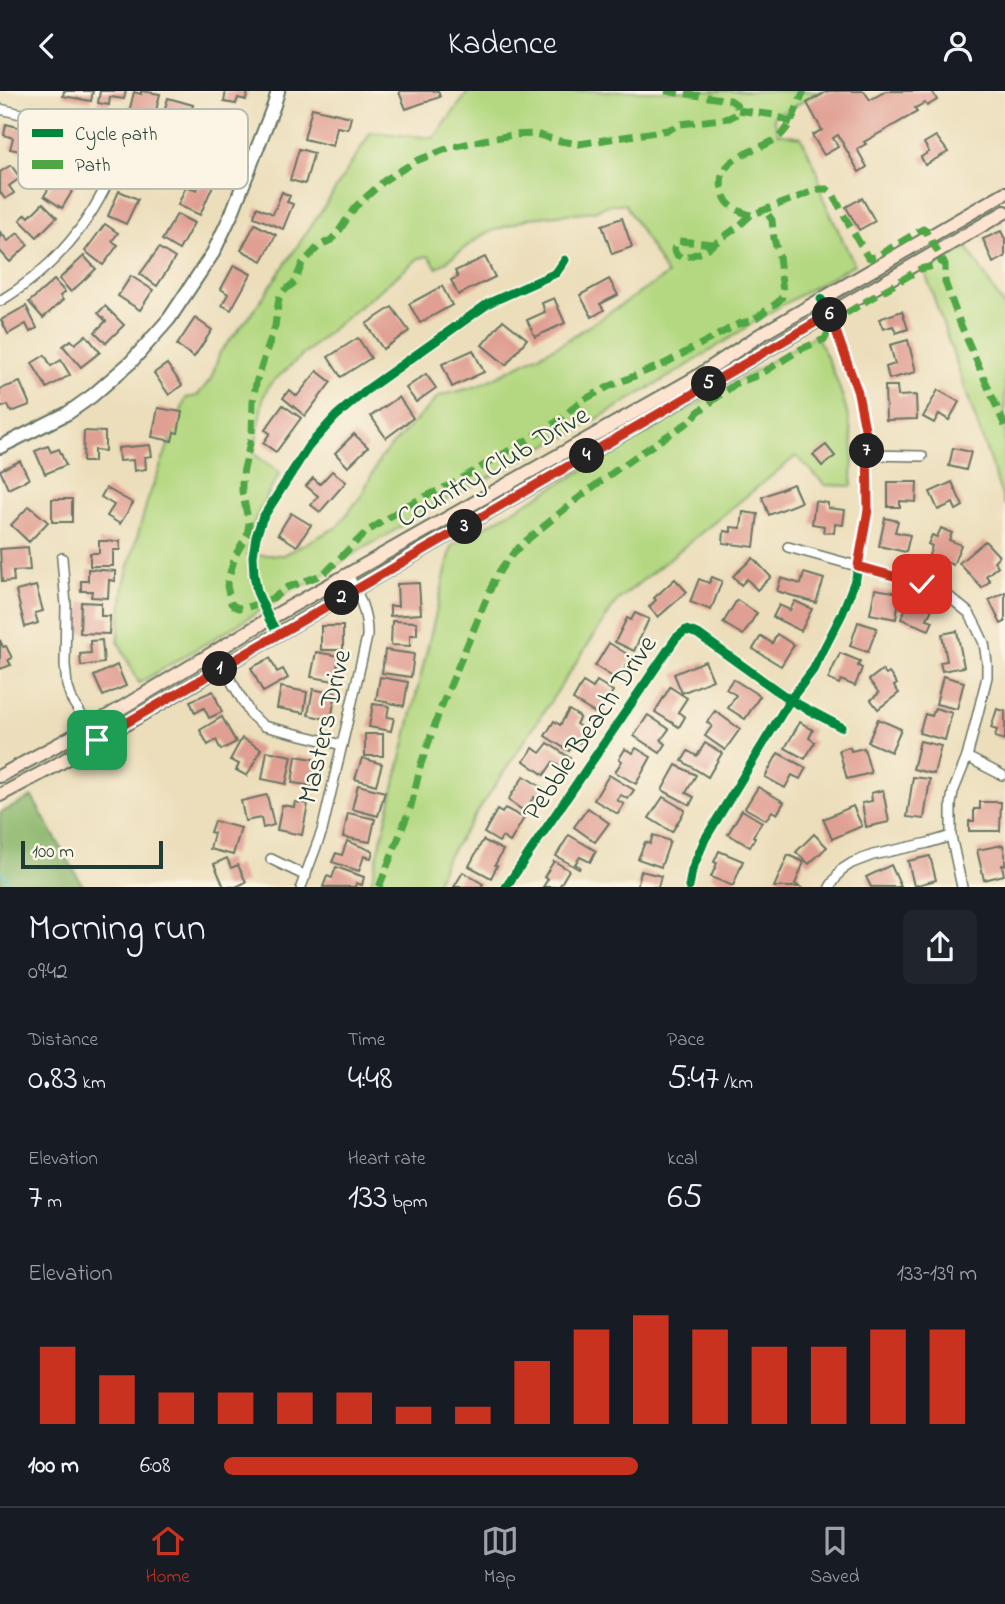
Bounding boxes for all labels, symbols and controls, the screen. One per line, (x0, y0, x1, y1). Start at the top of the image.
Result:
text: Kadence (448, 22, 557, 69)
icon: back (28, 27, 66, 65)
icon: person (939, 27, 977, 65)
legend (18, 109, 248, 189)
text: Cycle path (75, 122, 157, 150)
text: Path (75, 153, 111, 180)
pin: 6 (812, 297, 848, 333)
text: 6 (825, 301, 834, 328)
pin: 5 (692, 367, 726, 401)
text: 5 (703, 370, 714, 397)
street label: Country Club Drive (390, 396, 598, 540)
pin: 7 (850, 433, 884, 469)
text: 7 (863, 437, 870, 464)
pin: 4 (570, 439, 604, 473)
text: 4 (583, 442, 590, 469)
pin: 3 (448, 509, 482, 544)
text: 3 (461, 513, 468, 540)
pin (892, 554, 952, 614)
icon: check (903, 565, 941, 603)
pin: 2 (324, 581, 360, 615)
text: 2 (337, 584, 346, 611)
street label: Pebble Beach Drive (513, 627, 669, 830)
street label: Masters Drive (289, 645, 364, 808)
pin: 1 (202, 651, 238, 687)
text: 1 (216, 655, 223, 682)
pin (67, 710, 127, 770)
icon: arrive (78, 721, 116, 759)
scale bar (21, 837, 163, 869)
text: 100 m (32, 839, 74, 866)
text: Morning run (28, 902, 206, 958)
button: share (903, 910, 977, 984)
text: 09:42 (28, 956, 68, 989)
text: Distance (28, 1027, 98, 1054)
text: Time (348, 1027, 385, 1054)
text: Pace (667, 1027, 704, 1054)
text: 0.83 (28, 1054, 78, 1105)
text: 4:48 (348, 1054, 393, 1105)
text: 5:47 (667, 1054, 719, 1105)
text: km (78, 1070, 106, 1097)
text: /km (719, 1070, 753, 1097)
text: Elevation (28, 1146, 98, 1173)
text: Heart rate (348, 1146, 426, 1173)
text: kcal (667, 1146, 698, 1173)
text: 7 (28, 1173, 42, 1224)
text: 133 (348, 1173, 388, 1224)
text: 65 (667, 1173, 703, 1224)
text: m (42, 1189, 62, 1216)
text: bpm (388, 1189, 428, 1216)
text: Elevation (28, 1258, 113, 1291)
text: 133–139 m (897, 1258, 977, 1291)
text: 100 m (28, 1450, 79, 1483)
text: 6:08 (140, 1450, 171, 1483)
tab: Home (146, 1522, 190, 1591)
tab: Map (481, 1522, 519, 1591)
tab: Saved (810, 1522, 859, 1591)

